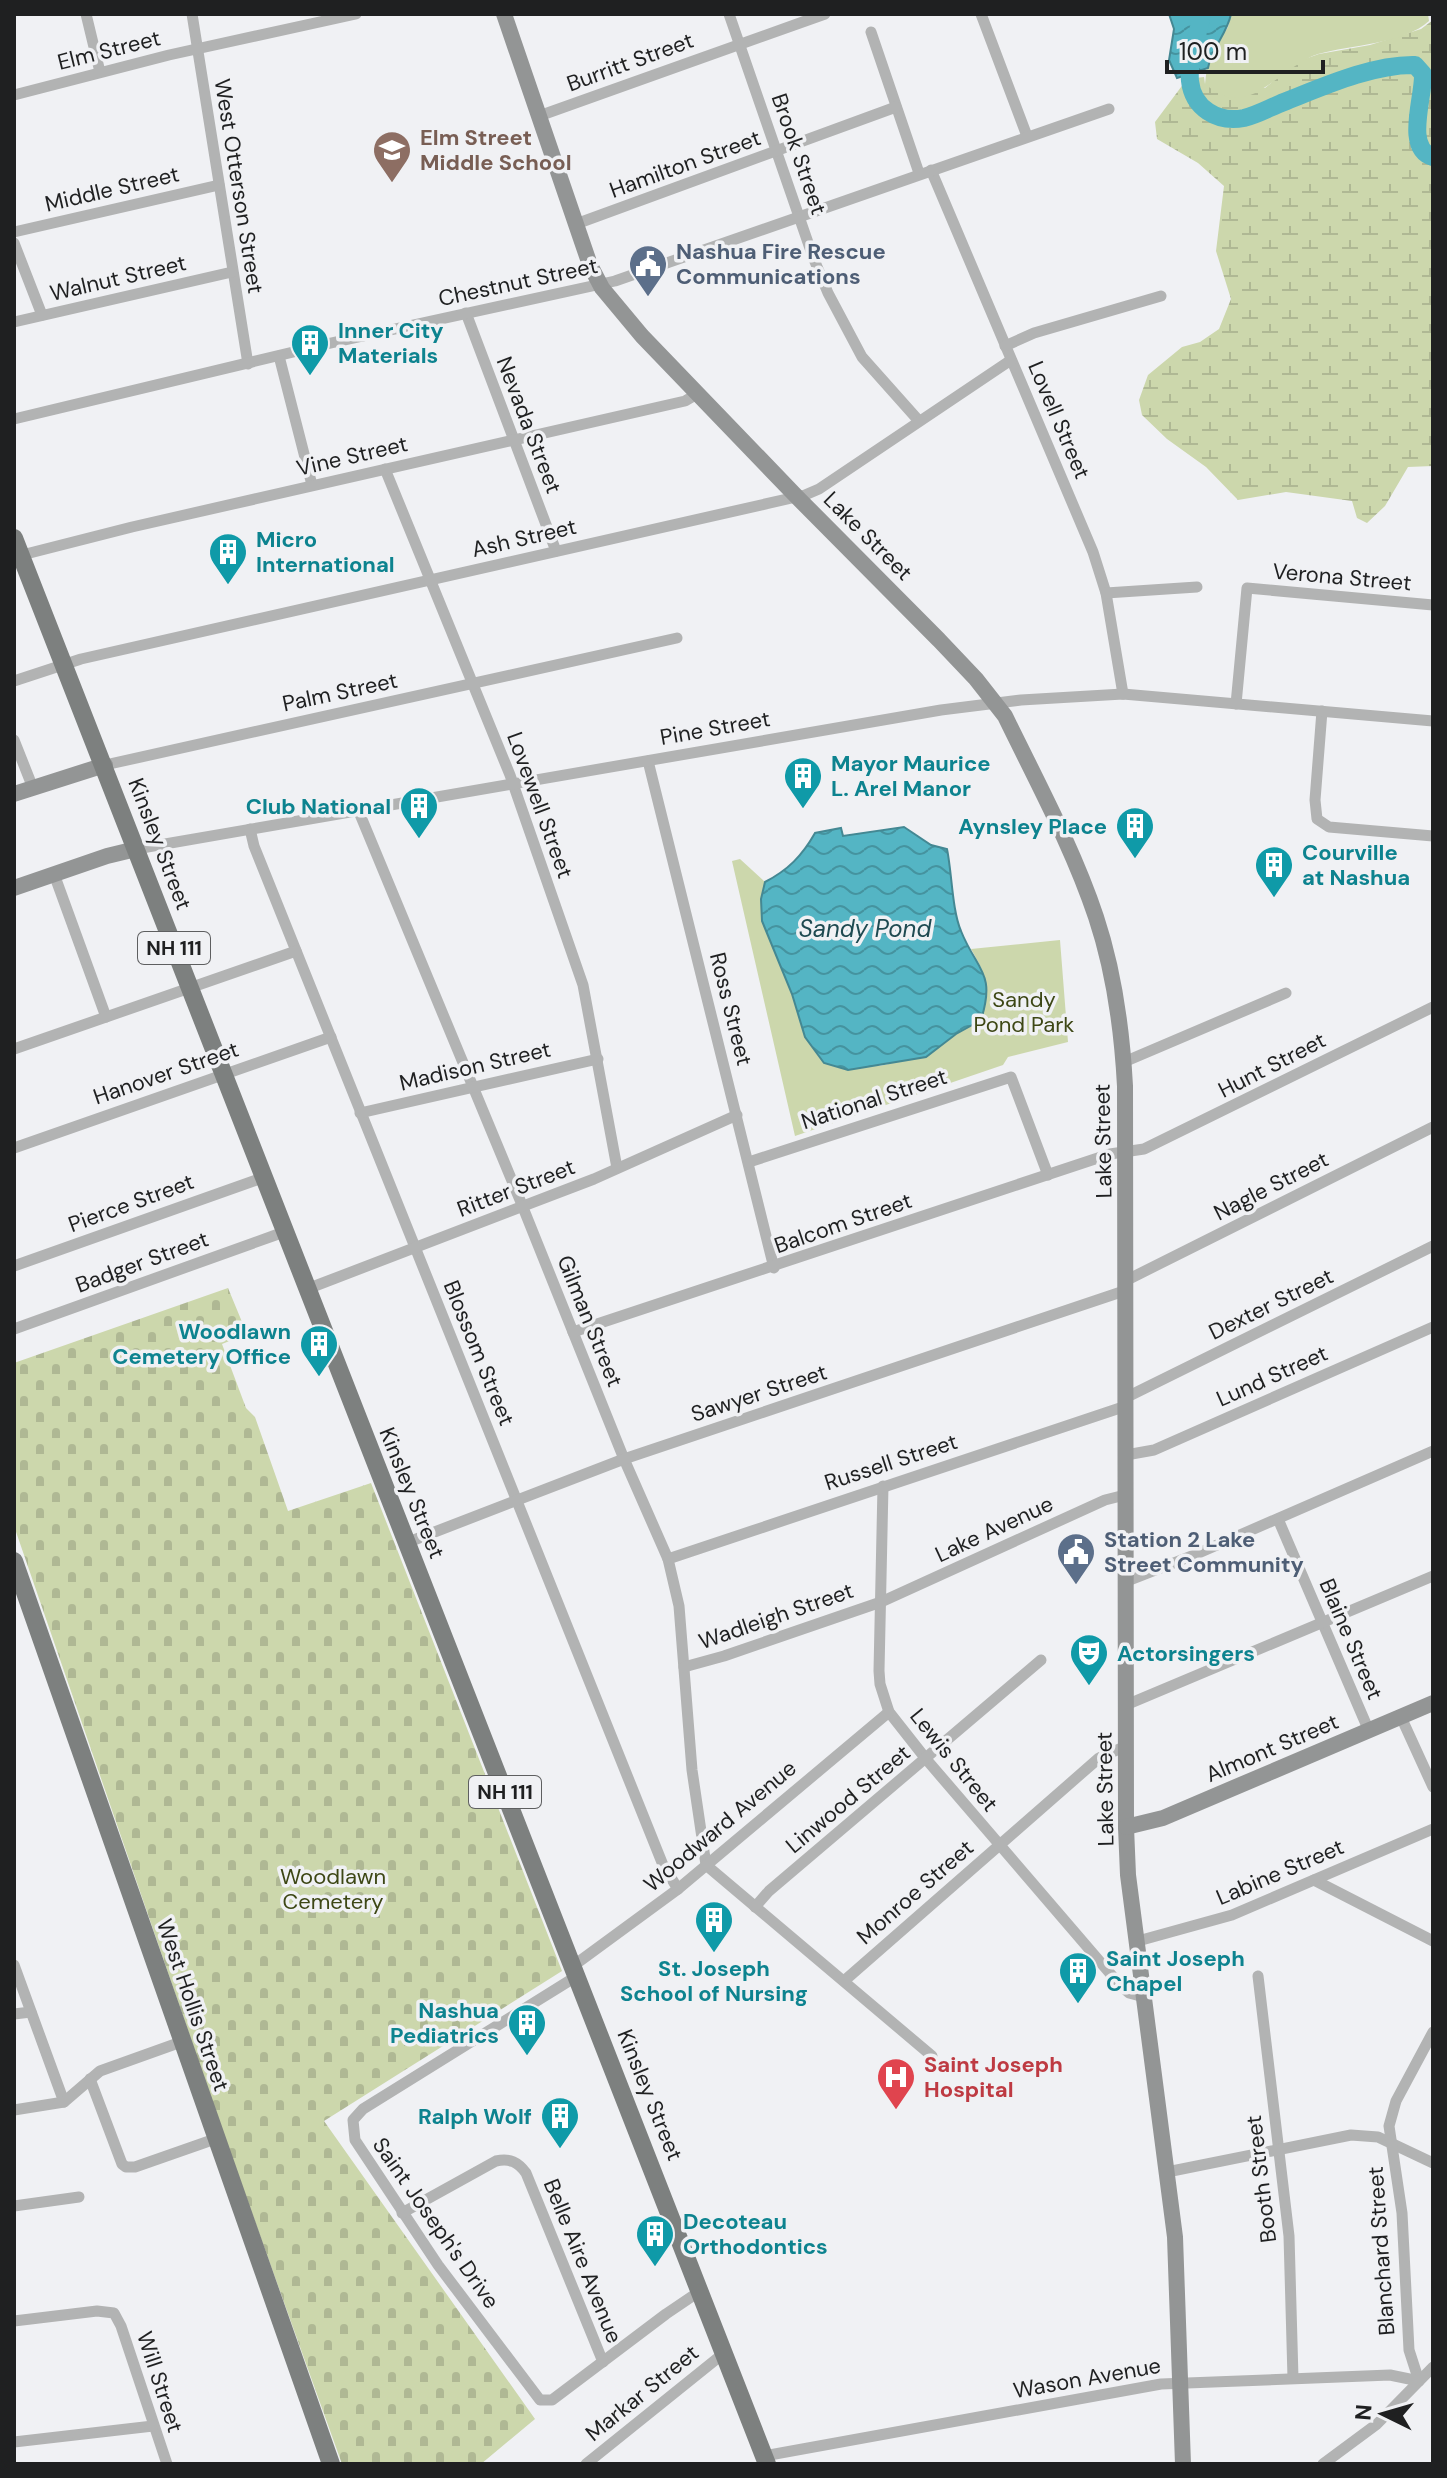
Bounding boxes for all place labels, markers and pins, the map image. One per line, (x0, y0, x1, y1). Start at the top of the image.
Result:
place label: Elm Street Middle School (420, 123, 572, 177)
school or university icon: Elm Street Middle School (371, 129, 413, 184)
place label: Nashua Fire Rescue Communications (676, 237, 886, 291)
public building icon: Nashua Fire Rescue Communications (627, 243, 669, 298)
place label: Inner City Materials (338, 316, 444, 370)
building icon: Inner City Materials (289, 322, 331, 377)
place label: Micro International (256, 525, 395, 579)
building icon: Micro International (207, 531, 249, 586)
place label: Mayor Maurice L. Arel Manor (831, 749, 990, 803)
building icon: Mayor Maurice L. Arel Manor (782, 755, 824, 810)
building icon: Club National (398, 785, 440, 840)
place label: Club National (246, 792, 391, 821)
building icon: Aynsley Place (1114, 805, 1156, 860)
place label: Aynsley Place (958, 812, 1107, 841)
place label: Courville at Nashua (1302, 838, 1410, 892)
building icon: Courville at Nashua (1253, 844, 1295, 899)
place label: Woodlawn Cemetery Office (112, 1317, 291, 1371)
building icon: Woodlawn Cemetery Office (298, 1323, 340, 1378)
place label: Station 2 Lake Street Community (1104, 1525, 1304, 1579)
public building icon: Station 2 Lake Street Community (1055, 1531, 1097, 1586)
theatre icon: Actorsingers (1068, 1632, 1110, 1687)
place label: Actorsingers (1117, 1639, 1255, 1668)
building icon: St. Joseph School of Nursing (693, 1899, 735, 1954)
place label: Saint Joseph Chapel (1106, 1944, 1245, 1998)
building icon: Saint Joseph Chapel (1057, 1950, 1099, 2005)
place label: St. Joseph School of Nursing (620, 1954, 808, 2008)
place label: Nashua Pediatrics (390, 1996, 499, 2050)
building icon: Nashua Pediatrics (506, 2002, 548, 2057)
place label: Saint Joseph Hospital (924, 2050, 1063, 2104)
hospital icon: Saint Joseph Hospital (875, 2056, 917, 2111)
building icon: Ralph Wolf (539, 2095, 581, 2150)
place label: Ralph Wolf (418, 2102, 532, 2131)
place label: Decoteau Orthodontics (683, 2207, 828, 2261)
building icon: Decoteau Orthodontics (634, 2213, 676, 2268)

